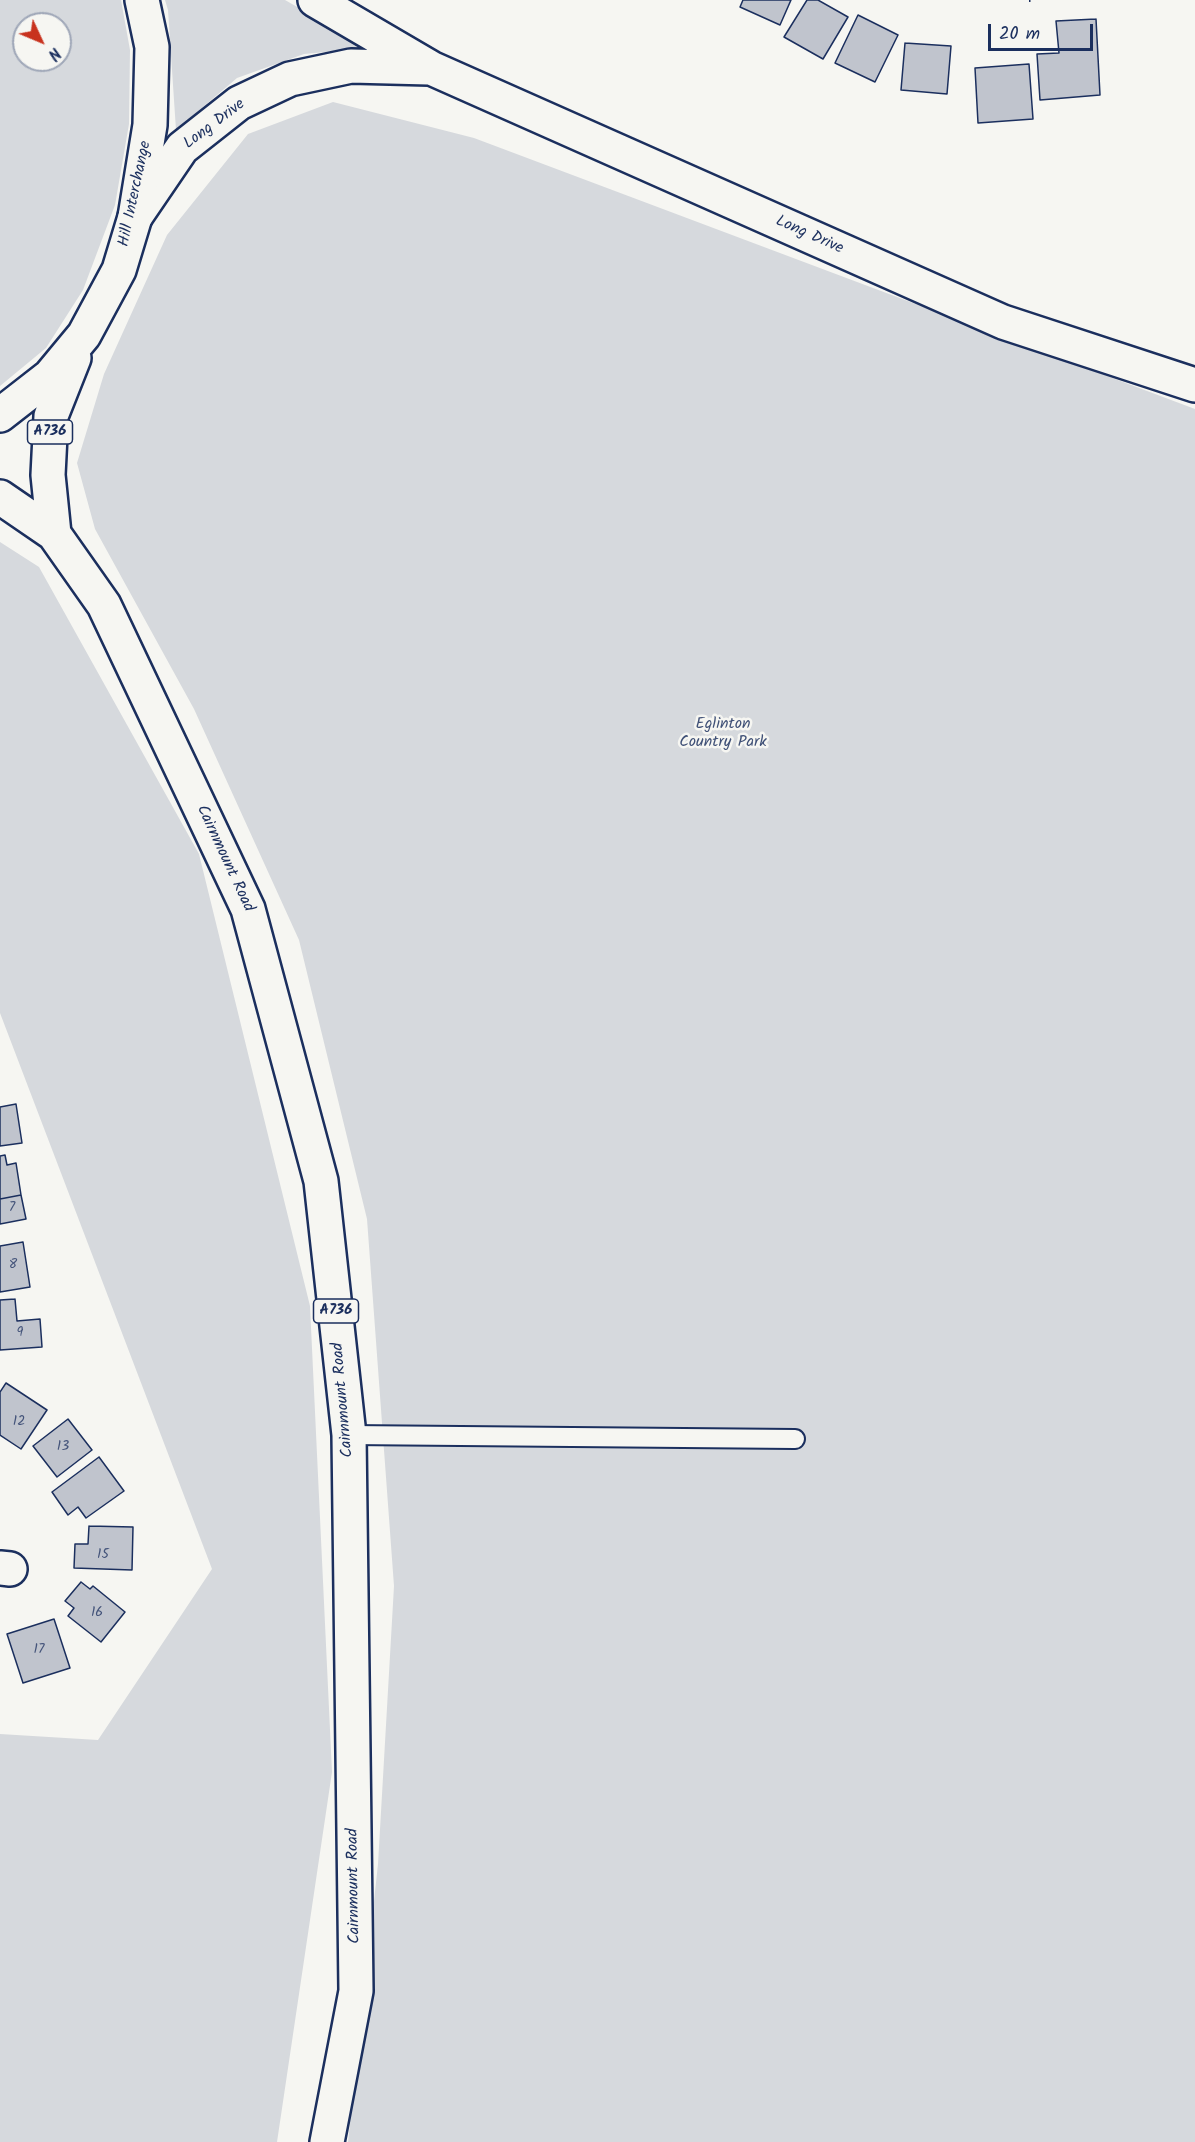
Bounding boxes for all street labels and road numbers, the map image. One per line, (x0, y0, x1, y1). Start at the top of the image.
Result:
street label: Long Drive (181, 96, 249, 154)
street label: Hill Interchange (115, 139, 157, 249)
street label: Long Drive (772, 213, 846, 259)
road number: A736 (28, 420, 72, 444)
street label: Cairnmount Road (191, 803, 257, 915)
road number: A736 (314, 1299, 358, 1323)
street label: Cairnmount Road (329, 1342, 359, 1458)
street label: Cairnmount Road (344, 1828, 366, 1944)

